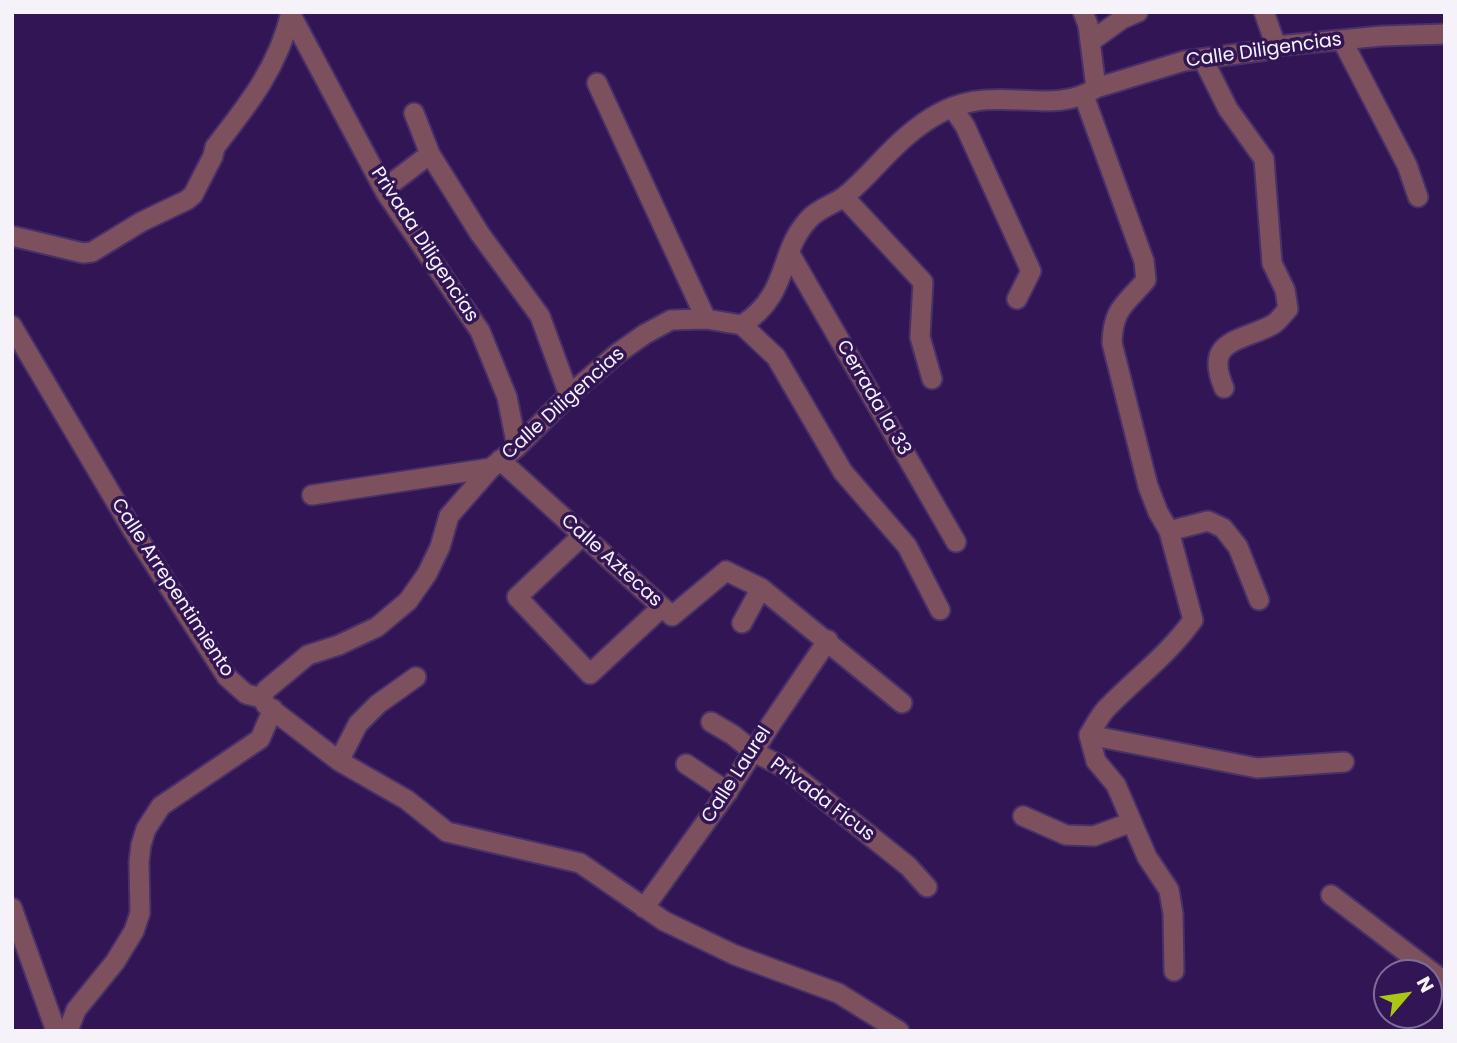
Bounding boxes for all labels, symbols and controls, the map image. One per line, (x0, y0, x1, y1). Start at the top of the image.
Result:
street label: Calle Diligencias (1185, 29, 1343, 73)
street label: Privada Diligencias (365, 163, 483, 327)
street label: Cerrada la 33 (831, 336, 915, 460)
street label: Calle Diligencias (498, 343, 630, 465)
street label: Calle Arrepentimiento (106, 495, 238, 681)
street label: Calle Aztecas (556, 510, 666, 612)
street label: Calle Laurel (697, 722, 777, 828)
street label: Privada Ficus (765, 753, 879, 847)
north arrow (1373, 959, 1443, 1029)
text: N (1410, 972, 1440, 997)

